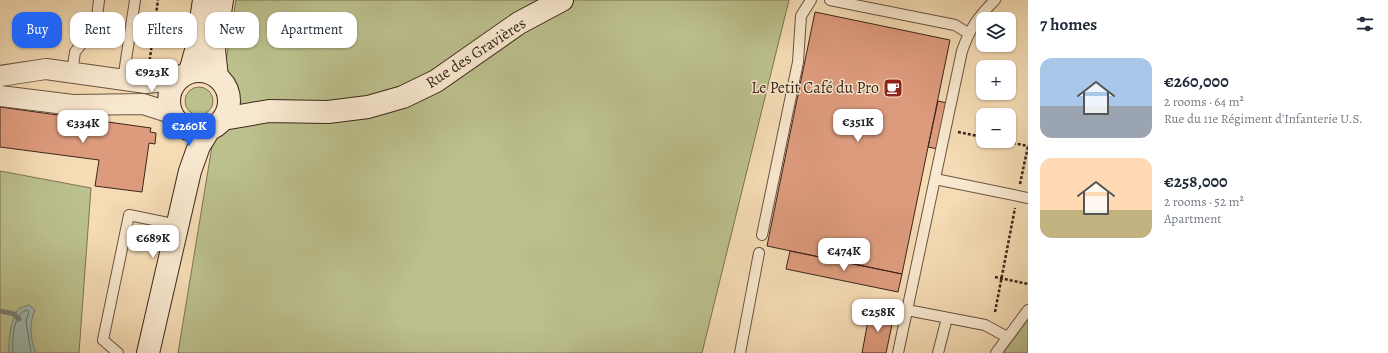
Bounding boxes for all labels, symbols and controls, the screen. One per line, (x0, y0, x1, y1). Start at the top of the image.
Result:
chip: Buy (12, 12, 62, 48)
chip: Rent (70, 12, 125, 48)
chip: Filters (133, 12, 197, 48)
chip: New (205, 12, 259, 48)
chip: Apartment (267, 12, 357, 48)
street label: Rue des Gravières (422, 12, 530, 94)
map controls (976, 12, 1016, 148)
button: layers (976, 12, 1016, 52)
text: 7 homes (1040, 13, 1097, 36)
icon: filters (1354, 13, 1376, 35)
pin: €923K (124, 59, 180, 93)
button: + (976, 60, 1016, 100)
text: €923K (135, 63, 169, 80)
text: €260,000 (1164, 70, 1229, 93)
icon: home (1072, 74, 1120, 122)
place label: Le Petit Café du Pro (751, 77, 879, 99)
cafe icon: Le Petit Café du Pro (882, 77, 904, 99)
text: 2 rooms · 64 m² (1164, 93, 1244, 110)
button: − (976, 108, 1016, 148)
pin: €351K (830, 109, 886, 143)
pin: €334K (55, 110, 111, 144)
text: Rue du 11e Régiment d'Infanterie U.S. (1164, 110, 1363, 127)
pin: €260K (161, 113, 217, 147)
text: €351K (842, 113, 874, 130)
text: €334K (66, 114, 100, 131)
text: €260K (172, 117, 206, 134)
text: €258,000 (1164, 170, 1228, 193)
icon: home (1072, 174, 1120, 222)
text: 2 rooms · 52 m² (1164, 193, 1244, 210)
text: Apartment (1164, 210, 1222, 227)
pin: €689K (125, 225, 181, 259)
text: €689K (136, 229, 170, 246)
pin: €474K (816, 238, 872, 272)
text: €474K (827, 242, 861, 259)
pin: €258K (850, 299, 906, 333)
text: €258K (861, 303, 895, 320)

